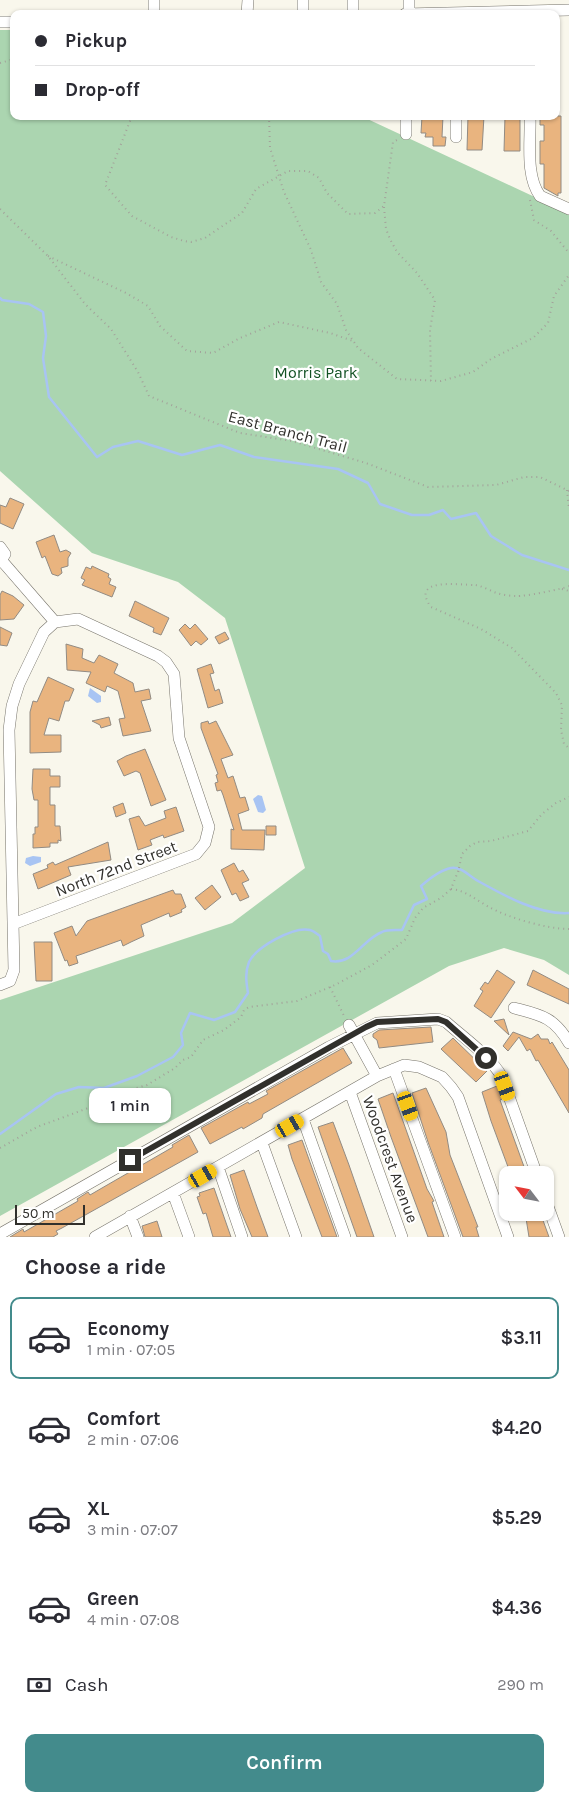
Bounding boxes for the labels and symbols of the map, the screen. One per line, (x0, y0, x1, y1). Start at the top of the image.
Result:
park label: Morris Park (274, 363, 358, 382)
street label: East Branch Trail (226, 406, 350, 457)
street label: North 72nd Street (53, 837, 180, 900)
route start (475, 1047, 497, 1069)
car (492, 1069, 517, 1103)
callout: 1 min (89, 1088, 171, 1122)
car (395, 1089, 420, 1123)
street label: Woodcrest Avenue (359, 1093, 422, 1225)
car (273, 1112, 306, 1140)
route end (119, 1149, 141, 1171)
car (186, 1162, 219, 1190)
north arrow (499, 1166, 554, 1221)
scale bar (15, 1202, 85, 1225)

